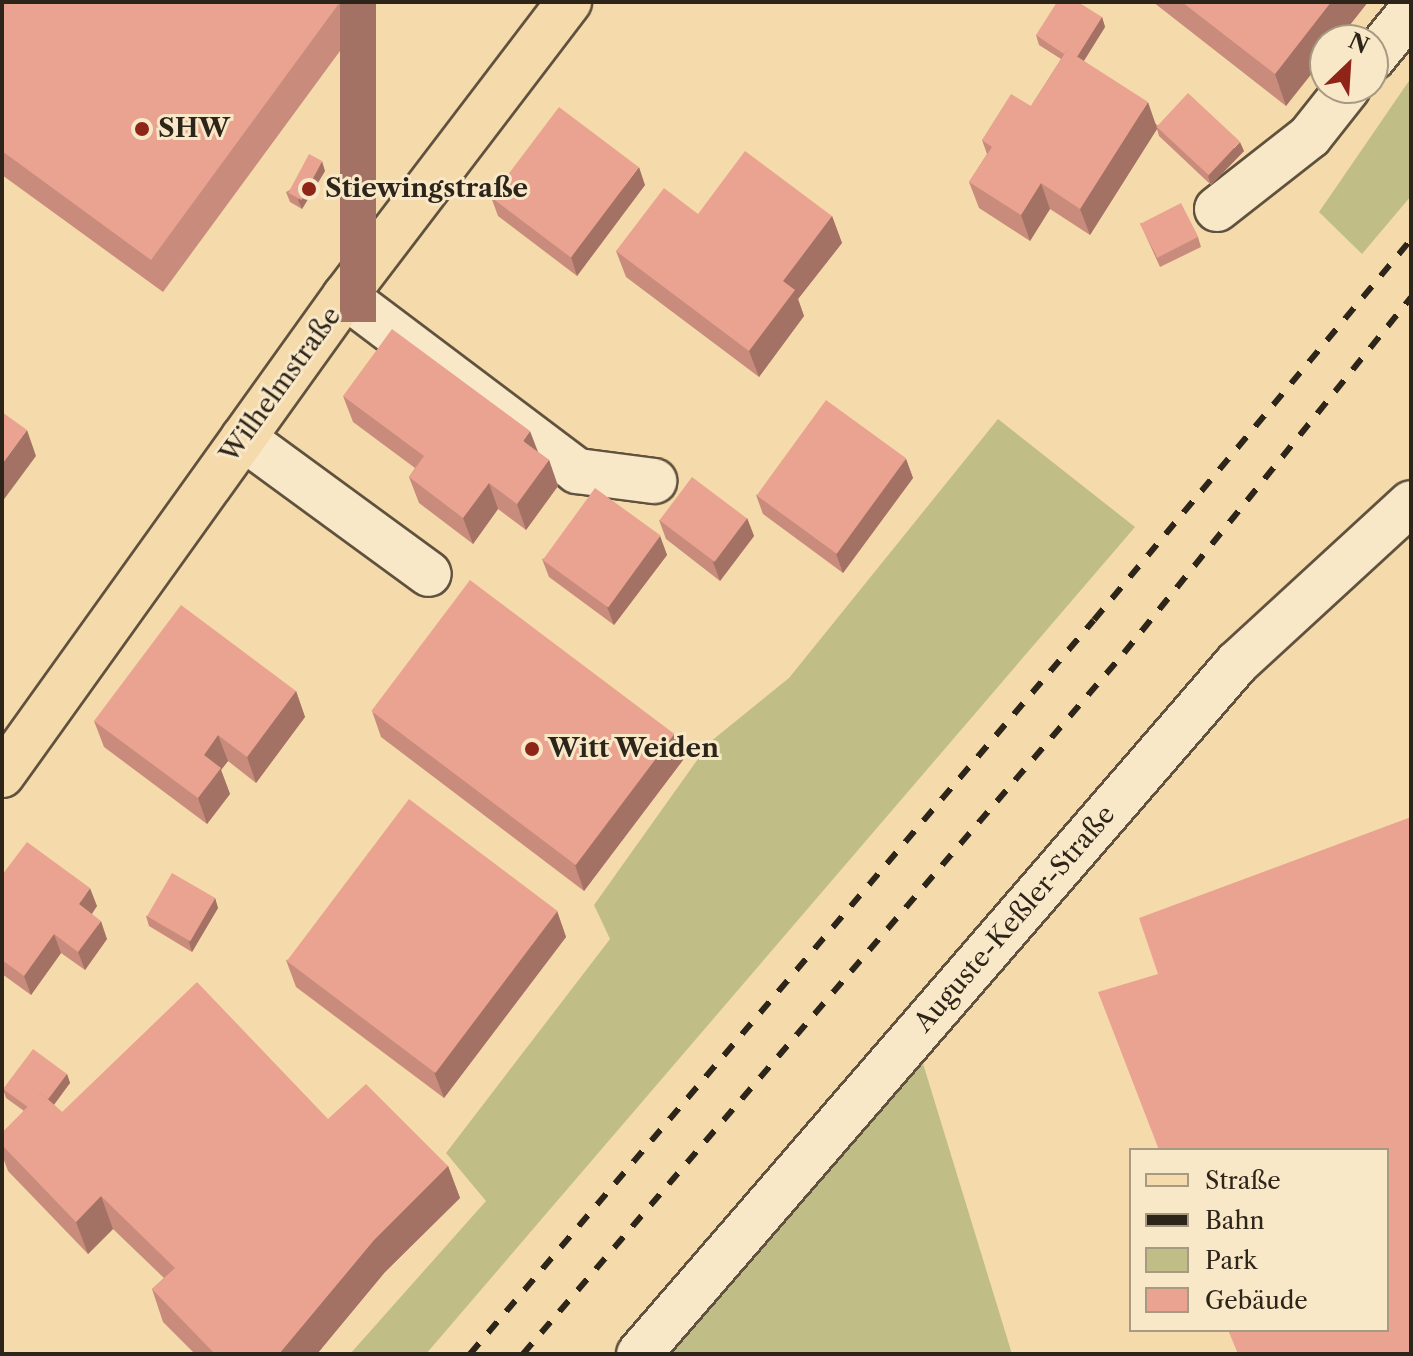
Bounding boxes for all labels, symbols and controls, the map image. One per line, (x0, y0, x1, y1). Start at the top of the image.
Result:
north arrow (1309, 24, 1389, 104)
text: N (1344, 27, 1373, 60)
place label: SHW (158, 113, 230, 145)
marker: SHW (133, 120, 151, 138)
place label: Stiewingstraße (325, 173, 528, 205)
marker: Stiewingstraße (300, 180, 318, 198)
street label: Wilhelmstraße (214, 301, 348, 469)
place label: Witt Weiden (548, 733, 720, 765)
marker: Witt Weiden (523, 740, 541, 758)
street label: Auguste-Keßler-Straße (908, 800, 1122, 1038)
legend (1129, 1148, 1389, 1332)
text: Straße (1205, 1166, 1281, 1195)
text: Bahn (1205, 1206, 1264, 1235)
text: Park (1205, 1246, 1257, 1275)
text: Gebäude (1205, 1286, 1308, 1315)

